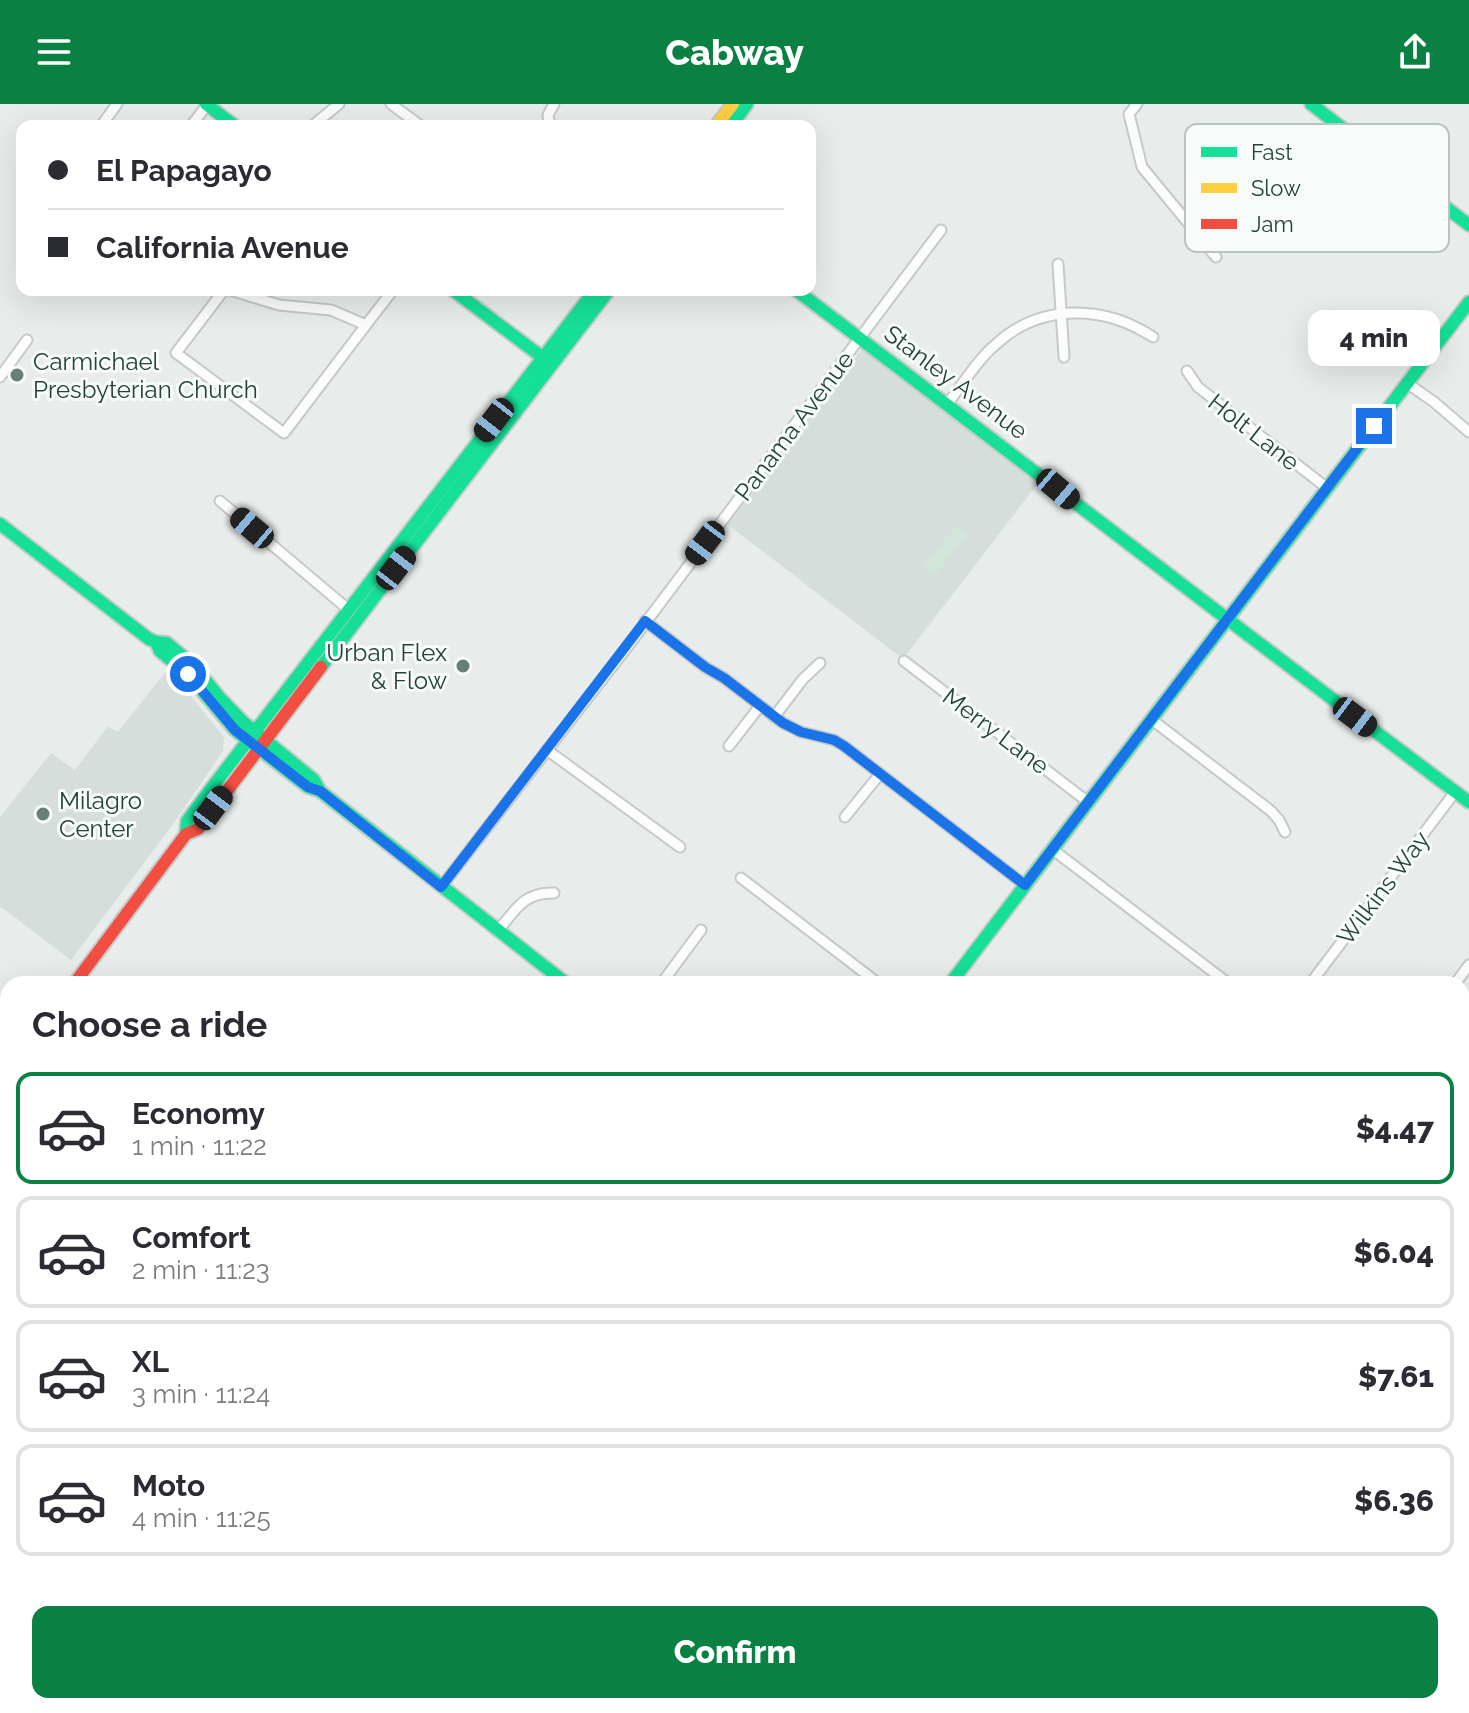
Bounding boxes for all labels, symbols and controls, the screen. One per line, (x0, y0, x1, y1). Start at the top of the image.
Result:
icon: menu (32, 30, 76, 74)
icon: share (1393, 30, 1437, 74)
text: Cabway (665, 31, 804, 73)
legend (1185, 124, 1449, 252)
text: Fast (1251, 139, 1293, 165)
text: El Papagayo (96, 153, 272, 188)
text: Slow (1251, 175, 1301, 201)
text: Jam (1251, 211, 1294, 237)
text: California Avenue (96, 230, 349, 265)
callout: 4 min (1308, 310, 1440, 366)
street label: Stanley Avenue (879, 319, 1033, 445)
text: 4 min (1340, 323, 1408, 353)
street label: Panama Avenue (728, 346, 860, 506)
place label: Carmichael Presbyterian Church (33, 347, 258, 404)
marker: Carmichael Presbyterian Church (8, 366, 26, 384)
street label: Holt Lane (1203, 387, 1305, 477)
car (470, 394, 518, 446)
route end (1356, 408, 1392, 444)
car (1032, 464, 1084, 514)
car (226, 503, 278, 553)
car (681, 517, 729, 569)
car (372, 542, 420, 594)
place label: Urban Flex & Flow (326, 638, 447, 695)
route start (170, 656, 206, 692)
marker: Urban Flex & Flow (454, 657, 472, 675)
street label: Merry Lane (937, 682, 1055, 780)
car (1329, 693, 1381, 741)
car (189, 782, 237, 834)
place label: Milagro Center (59, 786, 142, 843)
marker: Milagro Center (34, 805, 52, 823)
street label: Wilkins Way (1331, 825, 1435, 951)
text: Choose a ride (32, 1003, 267, 1045)
icon: car (36, 1092, 108, 1164)
text: Economy (132, 1096, 265, 1131)
text: $4.47 (1356, 1111, 1434, 1146)
text: 1 min · 11:22 (132, 1131, 267, 1161)
icon: car (36, 1216, 108, 1288)
text: Comfort (132, 1220, 251, 1255)
text: $6.04 (1354, 1235, 1434, 1270)
text: 2 min · 11:23 (132, 1255, 270, 1285)
icon: car (36, 1340, 108, 1412)
text: XL (132, 1344, 169, 1379)
text: $7.61 (1358, 1359, 1434, 1394)
text: 3 min · 11:24 (132, 1379, 270, 1409)
icon: car (36, 1464, 108, 1536)
text: Moto (132, 1468, 205, 1503)
text: $6.36 (1354, 1483, 1434, 1518)
text: 4 min · 11:25 (132, 1503, 271, 1533)
button: Confirm (32, 1606, 1438, 1698)

